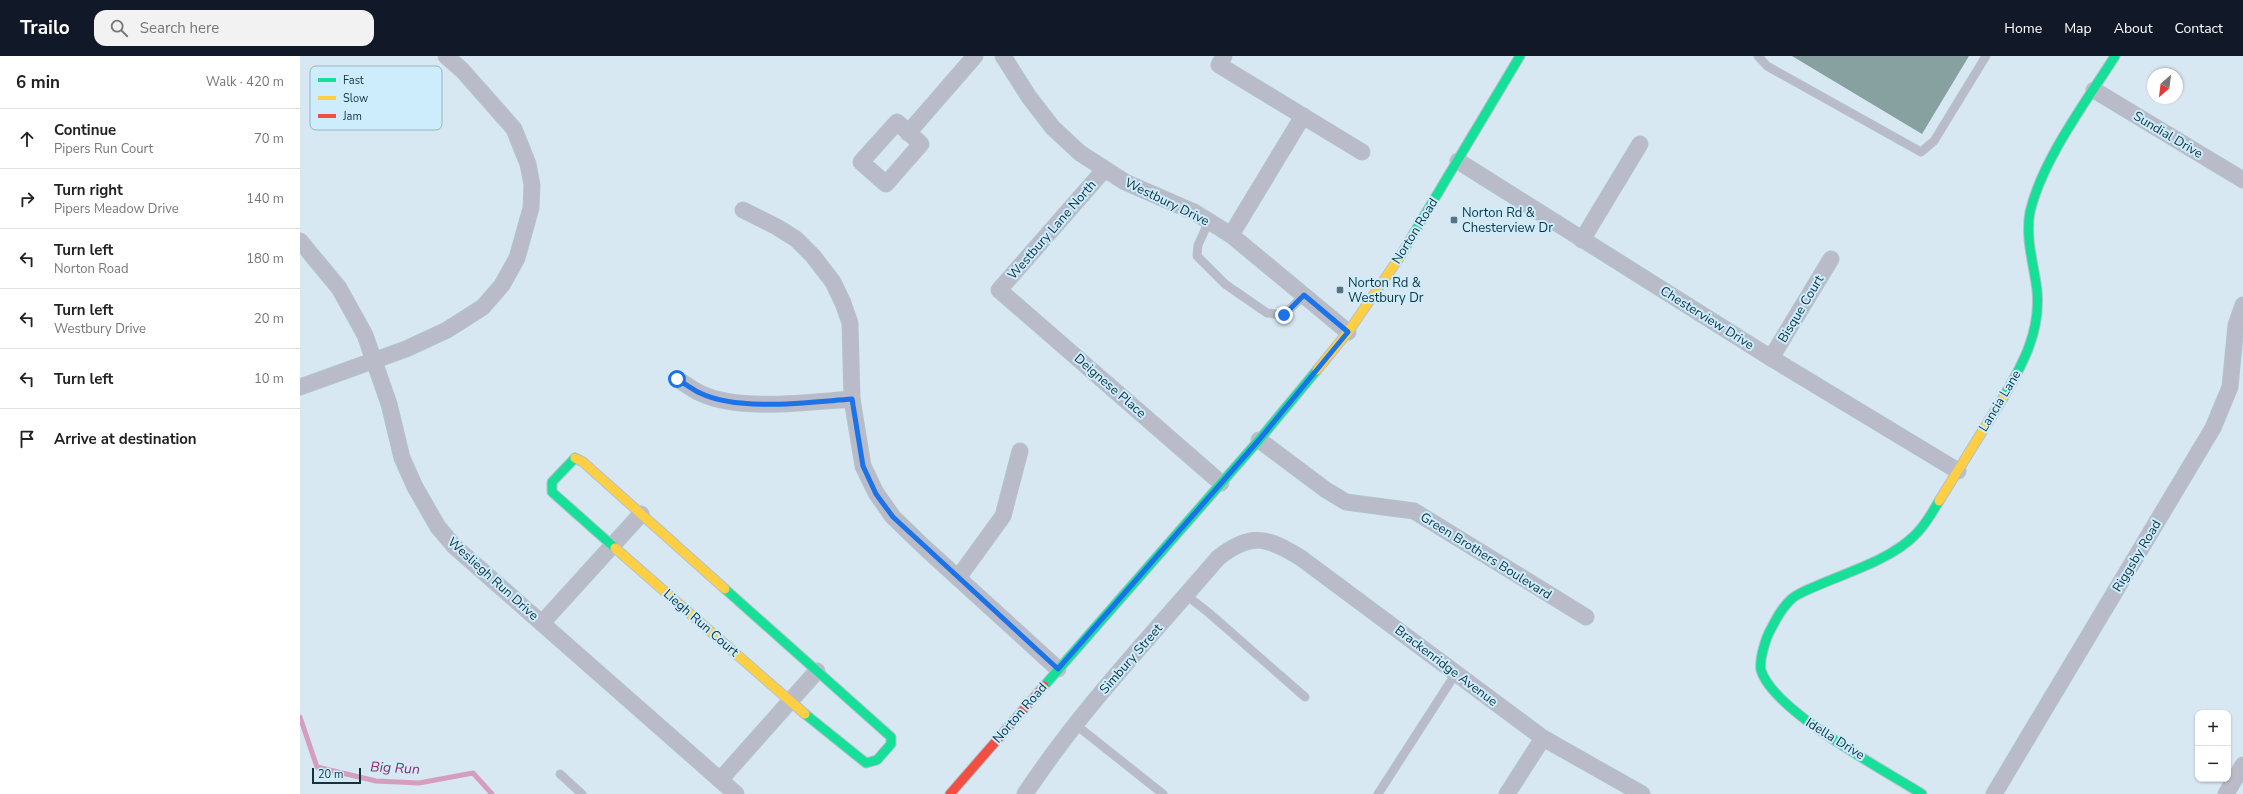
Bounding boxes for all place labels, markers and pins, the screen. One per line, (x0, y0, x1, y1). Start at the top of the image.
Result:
place label: Norton Rd & Chesterview Dr (1462, 204, 1553, 237)
marker: Norton Rd & Chesterview Dr (1449, 215, 1459, 225)
place label: Norton Rd & Westbury Dr (1348, 274, 1424, 307)
marker: Norton Rd & Westbury Dr (1335, 285, 1345, 295)

